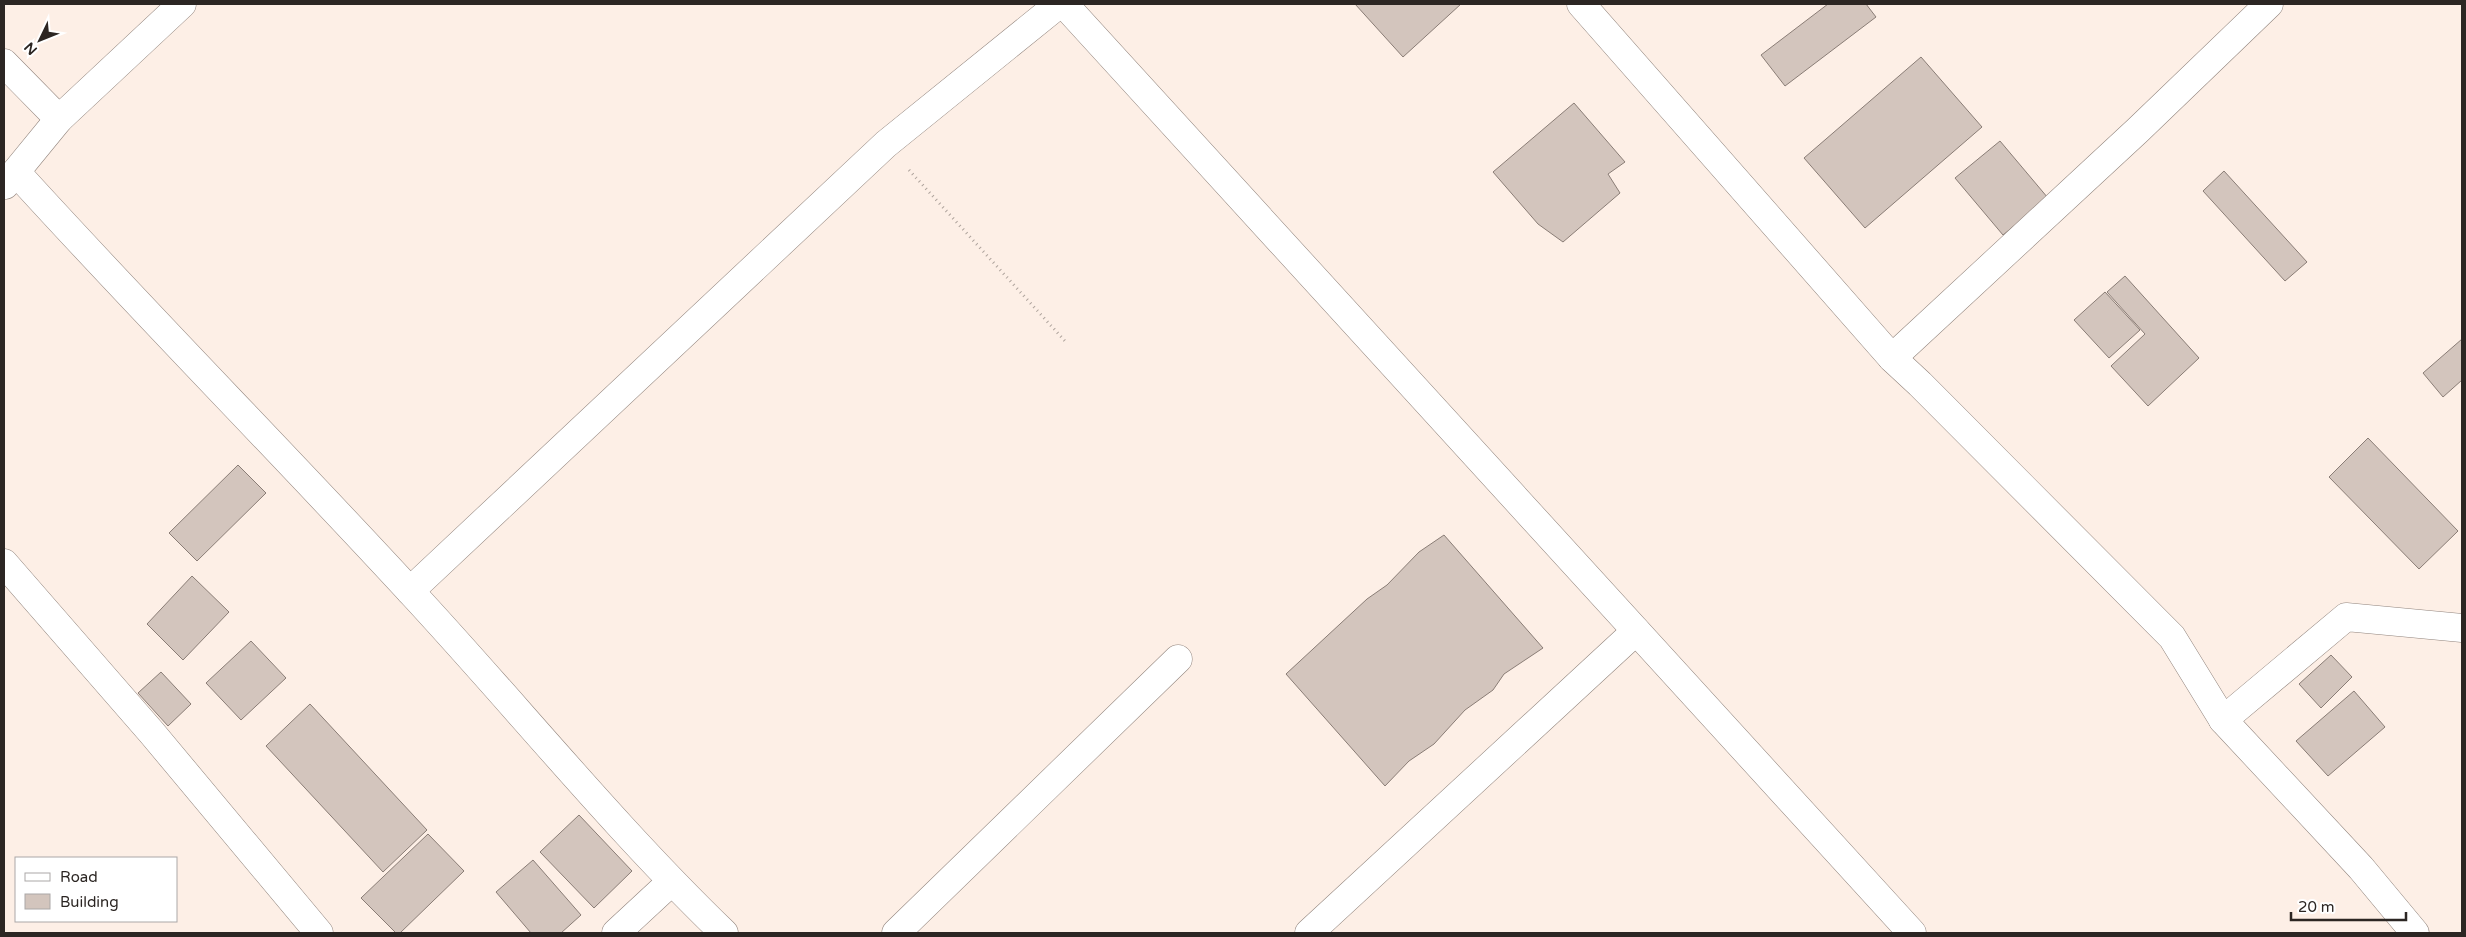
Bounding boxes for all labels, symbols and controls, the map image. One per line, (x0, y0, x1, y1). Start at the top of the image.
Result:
north arrow (15, 15, 65, 65)
text: N (21, 39, 41, 58)
legend (15, 857, 178, 922)
text: Road (60, 868, 98, 886)
scale bar (2291, 890, 2406, 922)
text: Building (60, 893, 119, 911)
text: 20 m (2298, 898, 2335, 916)

